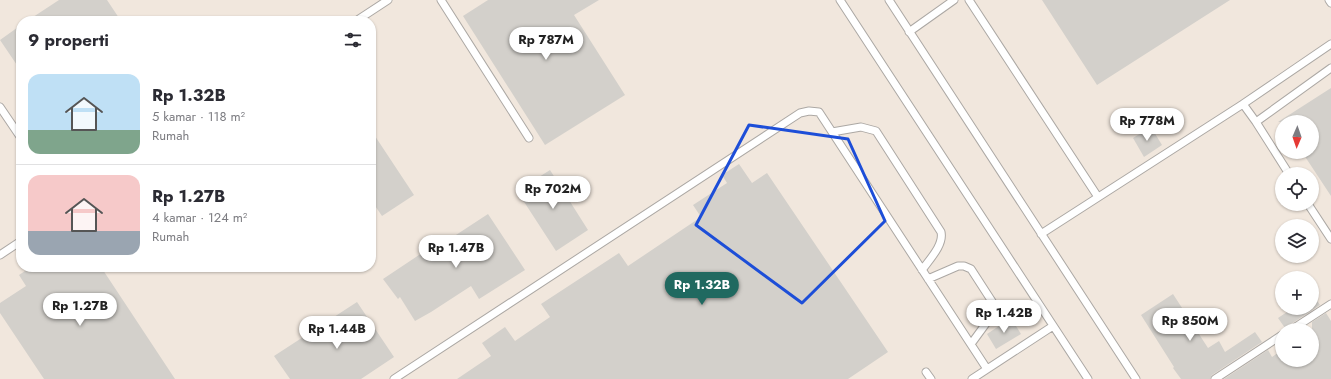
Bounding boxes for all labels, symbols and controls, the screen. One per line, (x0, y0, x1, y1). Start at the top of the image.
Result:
pin: Rp 787M (509, 27, 583, 61)
text: 9 properti (28, 28, 109, 52)
icon: filters (342, 29, 364, 51)
text: Rp 787M (518, 30, 574, 49)
text: Rp 1.32B (152, 83, 226, 107)
icon: home (60, 90, 108, 138)
text: 5 kamar · 118 m² (152, 107, 245, 126)
pin: Rp 778M (1110, 108, 1184, 142)
text: Rp 778M (1119, 111, 1175, 130)
north arrow (1275, 115, 1319, 159)
map controls (1275, 115, 1319, 367)
text: Rumah (152, 126, 189, 145)
button: locate (1275, 167, 1319, 211)
pin: Rp 702M (516, 176, 590, 210)
text: Rp 702M (525, 179, 581, 198)
text: Rp 1.27B (152, 184, 225, 208)
icon: home (60, 191, 108, 239)
text: 4 kamar · 124 m² (152, 208, 247, 227)
button: layers (1275, 219, 1319, 263)
text: Rumah (152, 227, 189, 246)
pin: Rp 1.47B (415, 235, 497, 269)
text: Rp 1.47B (428, 238, 484, 257)
button: + (1275, 271, 1319, 315)
pin: Rp 1.32B (661, 272, 743, 306)
text: Rp 1.32B (674, 275, 730, 294)
pin: Rp 1.27B (39, 293, 121, 327)
text: Rp 1.27B (52, 296, 108, 315)
pin: Rp 1.42B (963, 300, 1045, 334)
text: Rp 1.42B (975, 303, 1033, 322)
pin: Rp 850M (1153, 308, 1227, 342)
text: Rp 850M (1161, 311, 1219, 330)
pin: Rp 1.44B (296, 316, 378, 350)
text: Rp 1.44B (308, 319, 366, 338)
button: − (1275, 323, 1319, 367)

